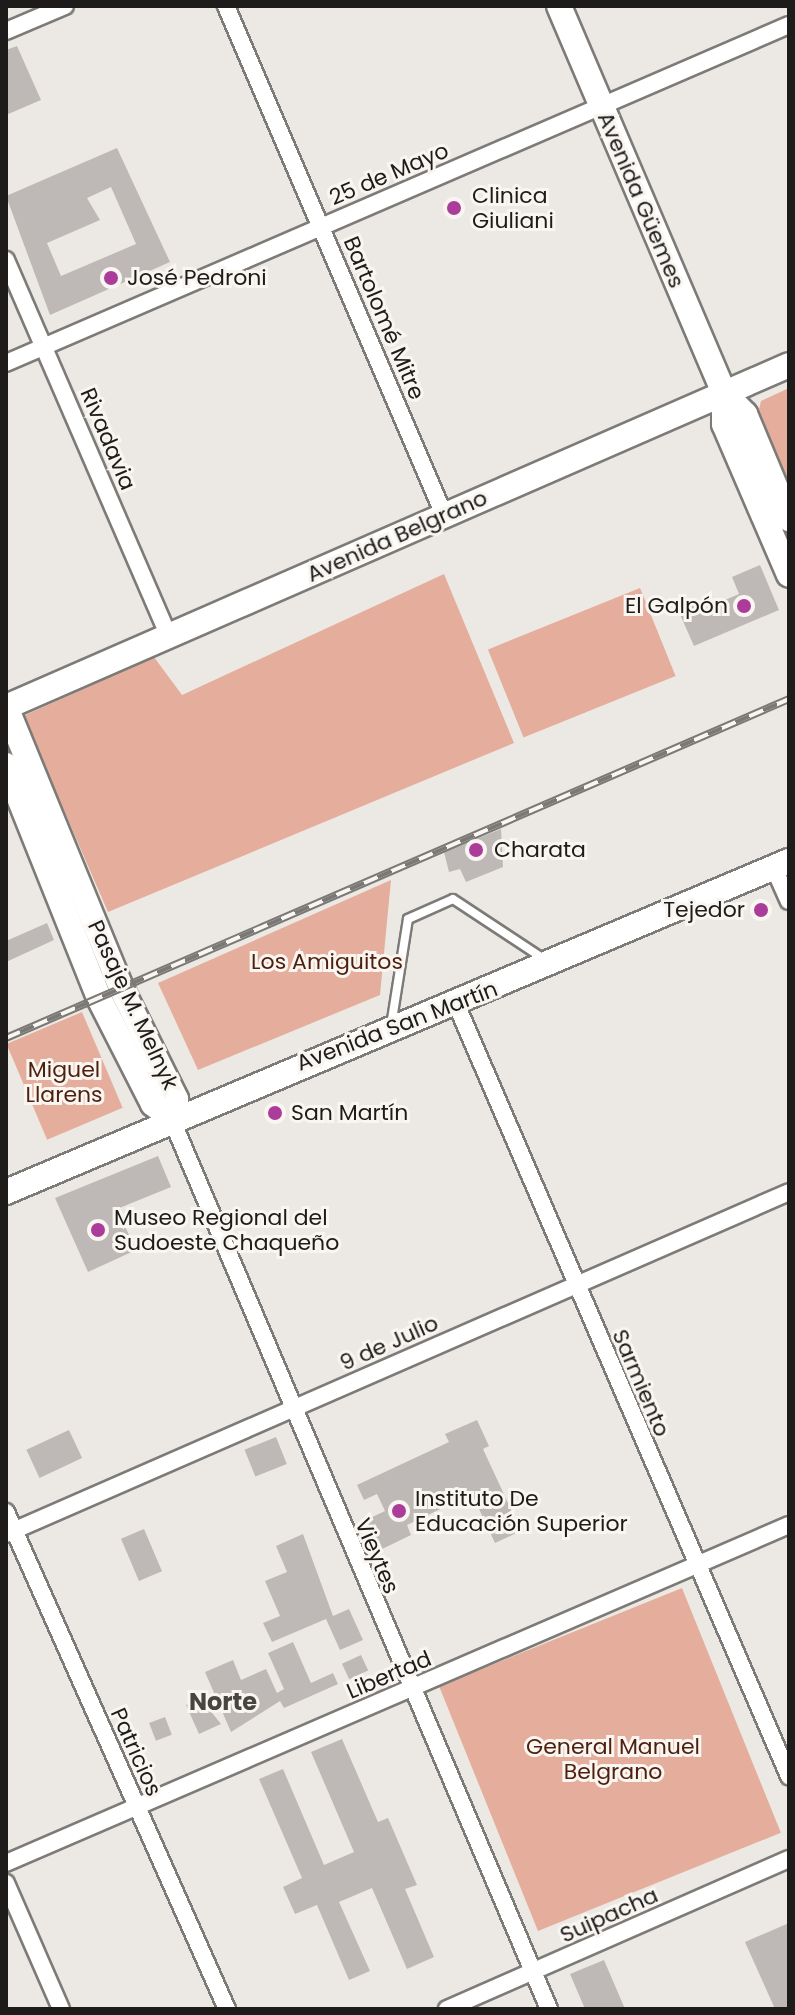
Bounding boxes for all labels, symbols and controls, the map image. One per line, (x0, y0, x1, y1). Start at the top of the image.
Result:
street label: Avenida Güemes (592, 108, 690, 292)
street label: 25 de Mayo (325, 137, 453, 211)
place label: Clinica Giuliani (472, 182, 554, 234)
marker: Clinica Giuliani (443, 197, 465, 219)
street label: Bartolomé Mitre (338, 233, 430, 403)
place label: José Pedroni (127, 265, 267, 291)
marker: José Pedroni (102, 269, 120, 287)
street label: Rivadavia (75, 384, 141, 494)
street label: Avenida Belgrano (303, 484, 491, 588)
place label: El Galpón (625, 593, 728, 619)
marker: El Galpón (735, 597, 753, 615)
place label: Charata (494, 837, 586, 863)
marker: Charata (465, 839, 487, 861)
place label: Tejedor (663, 897, 745, 923)
marker: Tejedor (752, 901, 770, 919)
street label: Pasaje M. Melnyk (82, 916, 184, 1094)
park label: Los Amiguitos (251, 949, 403, 975)
street label: Avenida San Martín (293, 975, 501, 1077)
park label: Miguel Llarens (25, 1056, 103, 1108)
place label: San Martín (291, 1100, 408, 1126)
marker: San Martín (266, 1104, 284, 1122)
place label: Museo Regional del Sudoeste Chaqueño (114, 1204, 339, 1256)
marker: Museo Regional del Sudoeste Chaqueño (89, 1221, 107, 1239)
street label: 9 de Julio (336, 1310, 442, 1376)
street label: Sarmiento (607, 1325, 675, 1441)
place label: Instituto De Educación Superior (415, 1485, 628, 1536)
marker: Instituto De Educación Superior (390, 1502, 408, 1520)
street label: Vieytes (349, 1514, 405, 1598)
street label: Libertad (343, 1645, 435, 1705)
district label: Norte (189, 1688, 257, 1716)
street label: Patricios (105, 1704, 167, 1800)
park label: General Manuel Belgrano (526, 1733, 700, 1784)
street label: Suipacha (556, 1882, 662, 1948)

